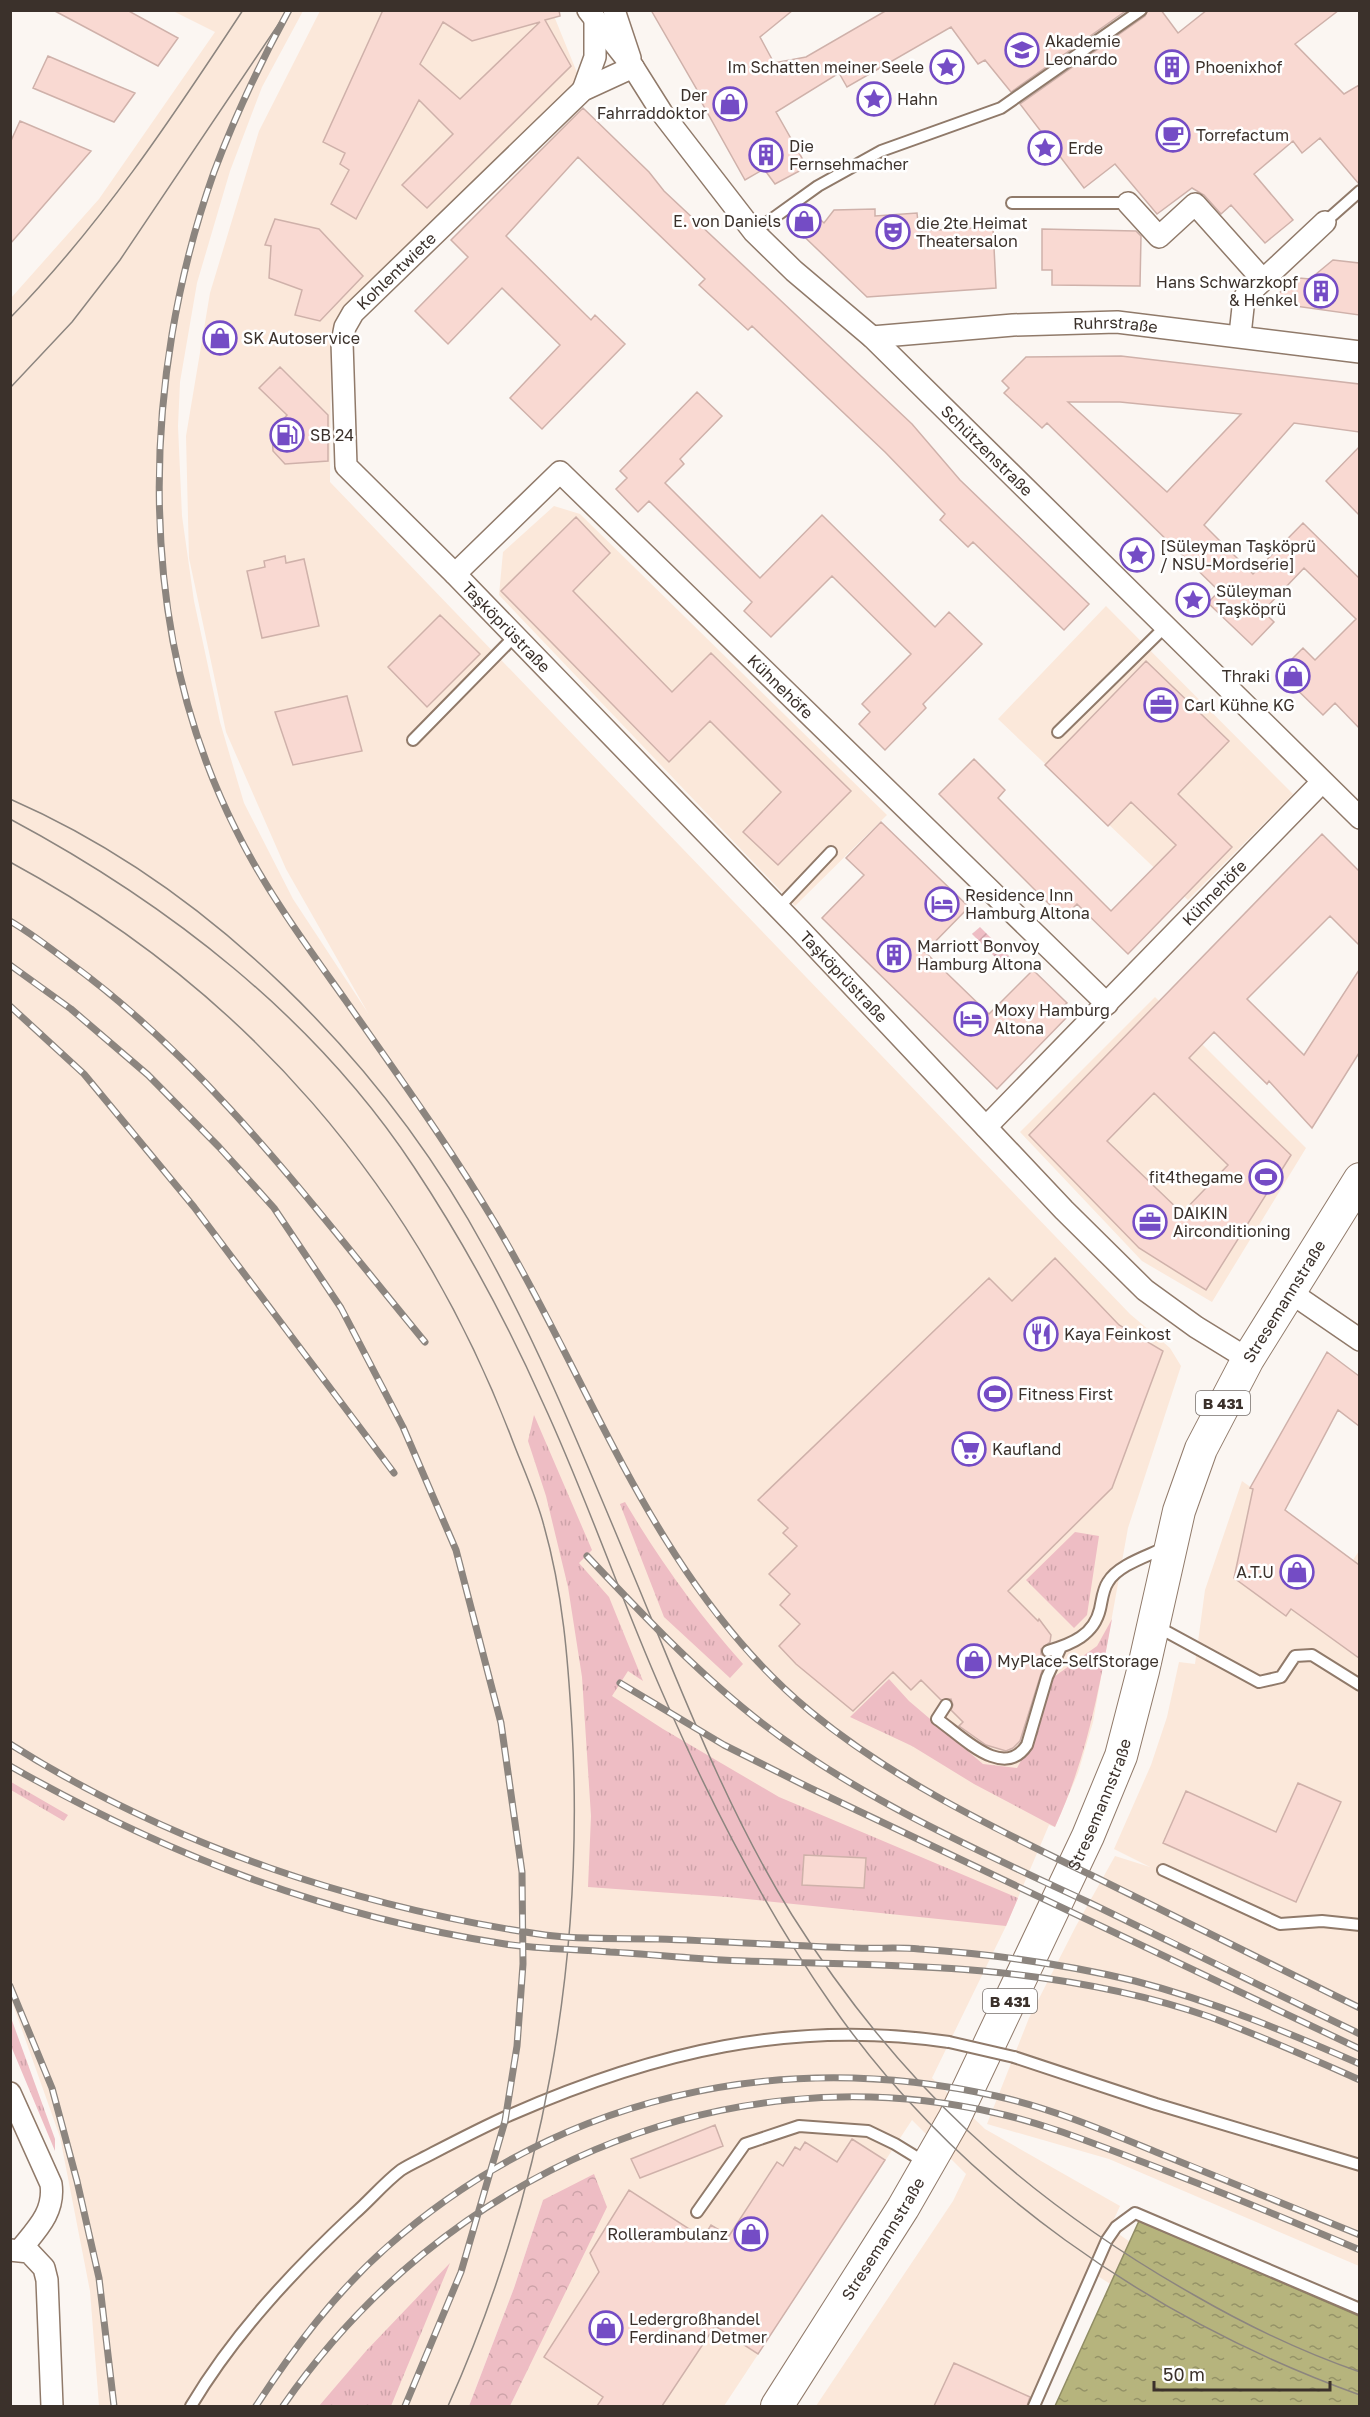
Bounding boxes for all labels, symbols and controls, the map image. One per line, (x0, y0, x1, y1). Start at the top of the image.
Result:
place label: Akademie Leonardo (1045, 31, 1121, 69)
school or university icon: Akademie Leonardo (1004, 32, 1040, 68)
place icon: Im Schatten meiner Seele (929, 49, 965, 85)
building icon: Phoenixhof (1154, 49, 1190, 85)
place label: Im Schatten meiner Seele (727, 57, 924, 77)
place label: Phoenixhof (1195, 57, 1282, 77)
place icon: Hahn (856, 81, 892, 117)
place label: Der Fahrraddoktor (597, 85, 707, 123)
shop icon: Der Fahrraddoktor (712, 86, 748, 122)
place label: Hahn (897, 89, 938, 109)
cafe icon: Torrefactum (1155, 117, 1191, 153)
place label: Torrefactum (1196, 125, 1289, 145)
place icon: Erde (1027, 130, 1063, 166)
place label: Die Fernsehmacher (789, 136, 909, 174)
building icon: Die Fernsehmacher (748, 137, 784, 173)
place label: Erde (1068, 138, 1103, 158)
shop icon: E. von Daniels (786, 203, 822, 239)
place label: E. von Daniels (673, 211, 781, 231)
place label: die 2te Heimat Theatersalon (916, 213, 1028, 251)
theatre icon: die 2te Heimat Theatersalon (875, 214, 911, 250)
street label: Kohlentwiete (352, 228, 440, 314)
place label: Hans Schwarzkopf & Henkel (1156, 272, 1298, 310)
building icon: Hans Schwarzkopf & Henkel (1303, 273, 1339, 309)
street label: Ruhrstraße (1073, 312, 1159, 337)
shop icon: SK Autoservice (202, 320, 238, 356)
place label: SK Autoservice (243, 328, 360, 348)
street label: Schützenstraße (937, 401, 1037, 500)
fuel station icon: SB 24 (269, 417, 305, 453)
place label: SB 24 (310, 425, 354, 445)
place label: [Süleyman Taşköprü / NSU-Mordserie] (1160, 536, 1316, 574)
place icon: [Süleyman Taşköprü / NSU-Mordserie] (1119, 537, 1155, 573)
street label: Taşköprüstraße (458, 577, 555, 676)
place label: Süleyman Taşköprü (1216, 581, 1292, 619)
place icon: Süleyman Taşköprü (1175, 582, 1211, 618)
street label: Kühnehöfe (744, 650, 817, 723)
shop icon: Thraki (1275, 658, 1311, 694)
place label: Thraki (1222, 666, 1270, 686)
office icon: Carl Kühne KG (1143, 687, 1179, 723)
place label: Carl Kühne KG (1184, 695, 1295, 715)
street label: Kühnehöfe (1178, 856, 1250, 930)
place label: Residence Inn Hamburg Altona (965, 885, 1090, 923)
hotel icon: Residence Inn Hamburg Altona (924, 886, 960, 922)
street label: Taşköprüstraße (796, 926, 892, 1027)
place label: Marriott Bonvoy Hamburg Altona (917, 936, 1042, 974)
building icon: Marriott Bonvoy Hamburg Altona (876, 937, 912, 973)
place label: Moxy Hamburg Altona (994, 1000, 1110, 1038)
hotel icon: Moxy Hamburg Altona (953, 1001, 989, 1037)
sports icon: fit4thegame (1248, 1159, 1284, 1195)
place label: fit4thegame (1149, 1167, 1243, 1187)
place label: DAIKIN Airconditioning (1173, 1203, 1290, 1241)
office icon: DAIKIN Airconditioning (1132, 1204, 1168, 1240)
street label: Stresemannstraße (1238, 1236, 1330, 1366)
restaurant icon: Kaya Feinkost (1023, 1316, 1059, 1352)
place label: Kaya Feinkost (1064, 1324, 1171, 1344)
sports icon: Fitness First (977, 1376, 1013, 1412)
place label: Fitness First (1018, 1384, 1113, 1404)
road number: B 431 (1196, 1391, 1250, 1415)
supermarket icon: Kaufland (951, 1431, 987, 1467)
place label: Kaufland (992, 1439, 1061, 1459)
shop icon: A.T.U (1279, 1554, 1315, 1590)
place label: A.T.U (1236, 1562, 1274, 1582)
shop icon: MyPlace-SelfStorage (956, 1643, 992, 1679)
place label: MyPlace-SelfStorage (997, 1651, 1159, 1671)
street label: Stresemannstraße (1063, 1736, 1135, 1874)
road number: B 431 (983, 1989, 1037, 2013)
street label: Stresemannstraße (837, 2174, 928, 2304)
shop icon: Rollerambulanz (733, 2216, 769, 2252)
place label: Rollerambulanz (607, 2224, 728, 2244)
place label: Ledergroßhandel Ferdinand Detmer (629, 2309, 767, 2347)
shop icon: Ledergroßhandel Ferdinand Detmer (588, 2310, 624, 2346)
scale bar (1154, 2354, 1330, 2392)
text: 50 m (1163, 2363, 1205, 2385)

